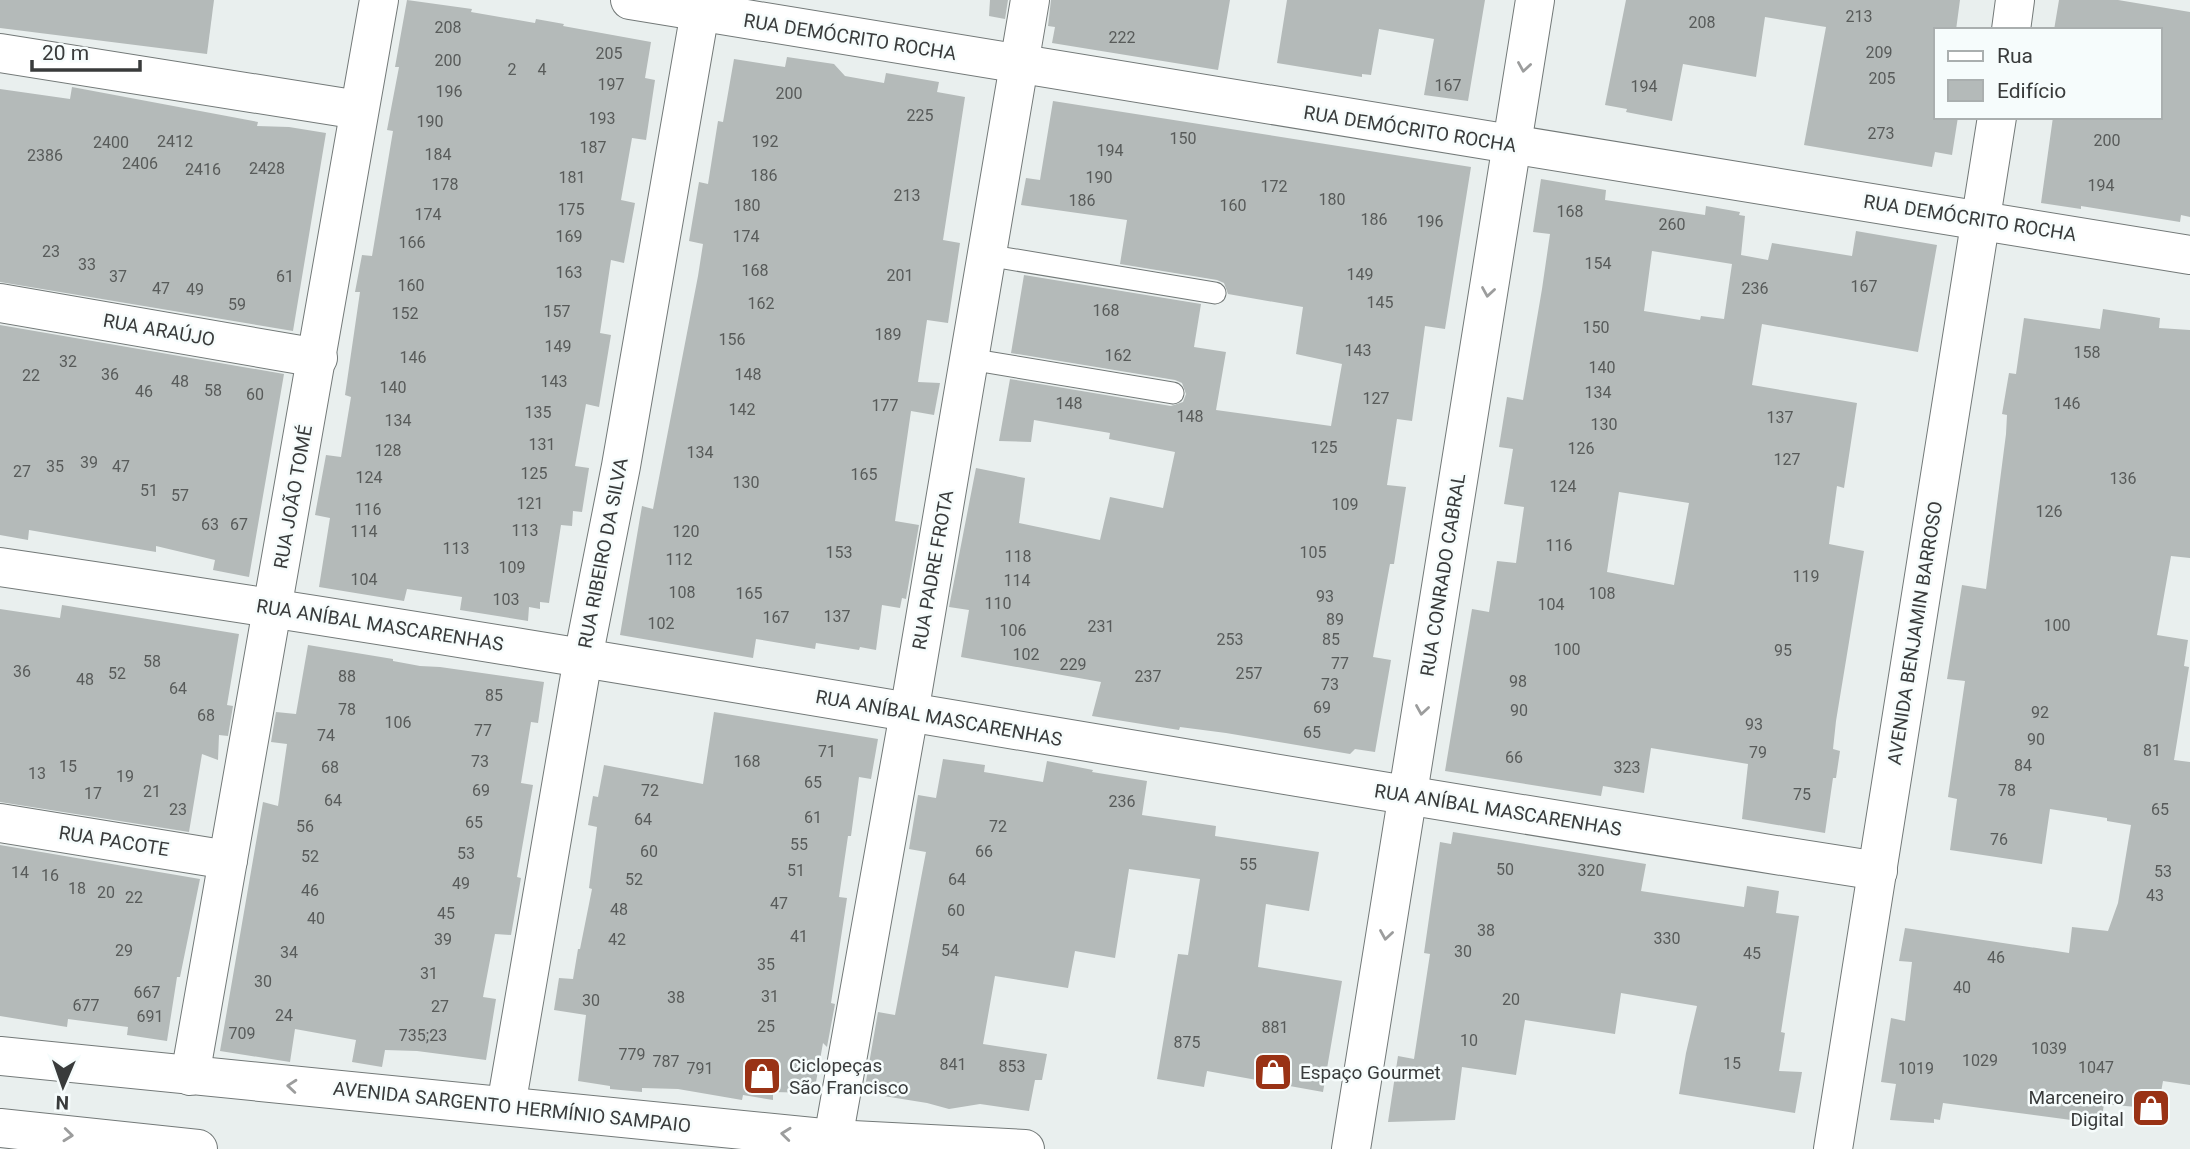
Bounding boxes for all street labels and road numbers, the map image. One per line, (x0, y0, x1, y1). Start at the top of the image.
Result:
street label: RUA DEMÓCRITO ROCHA (742, 9, 959, 65)
street label: RUA DEMÓCRITO ROCHA (1302, 101, 1519, 157)
street label: RUA DEMÓCRITO ROCHA (1862, 190, 2079, 246)
street label: RUA ARAÚJO (101, 309, 217, 351)
street label: RUA JOÃO TOMÉ (269, 423, 317, 571)
street label: RUA RIBEIRO DA SILVA (573, 455, 633, 650)
street label: RUA CONRADO CABRAL (1416, 472, 1470, 678)
street label: RUA PADRE FROTA (908, 488, 958, 652)
street label: AVENIDA BENJAMIN BARROSO (1883, 500, 1947, 766)
street label: RUA ANÍBAL MASCARENHAS (255, 594, 505, 656)
street label: RUA ANÍBAL MASCARENHAS (814, 685, 1064, 751)
street label: RUA ANÍBAL MASCARENHAS (1373, 779, 1623, 841)
street label: RUA PACOTE (57, 821, 171, 861)
street label: AVENIDA SARGENTO HERMÍNIO SAMPAIO (332, 1077, 692, 1137)

